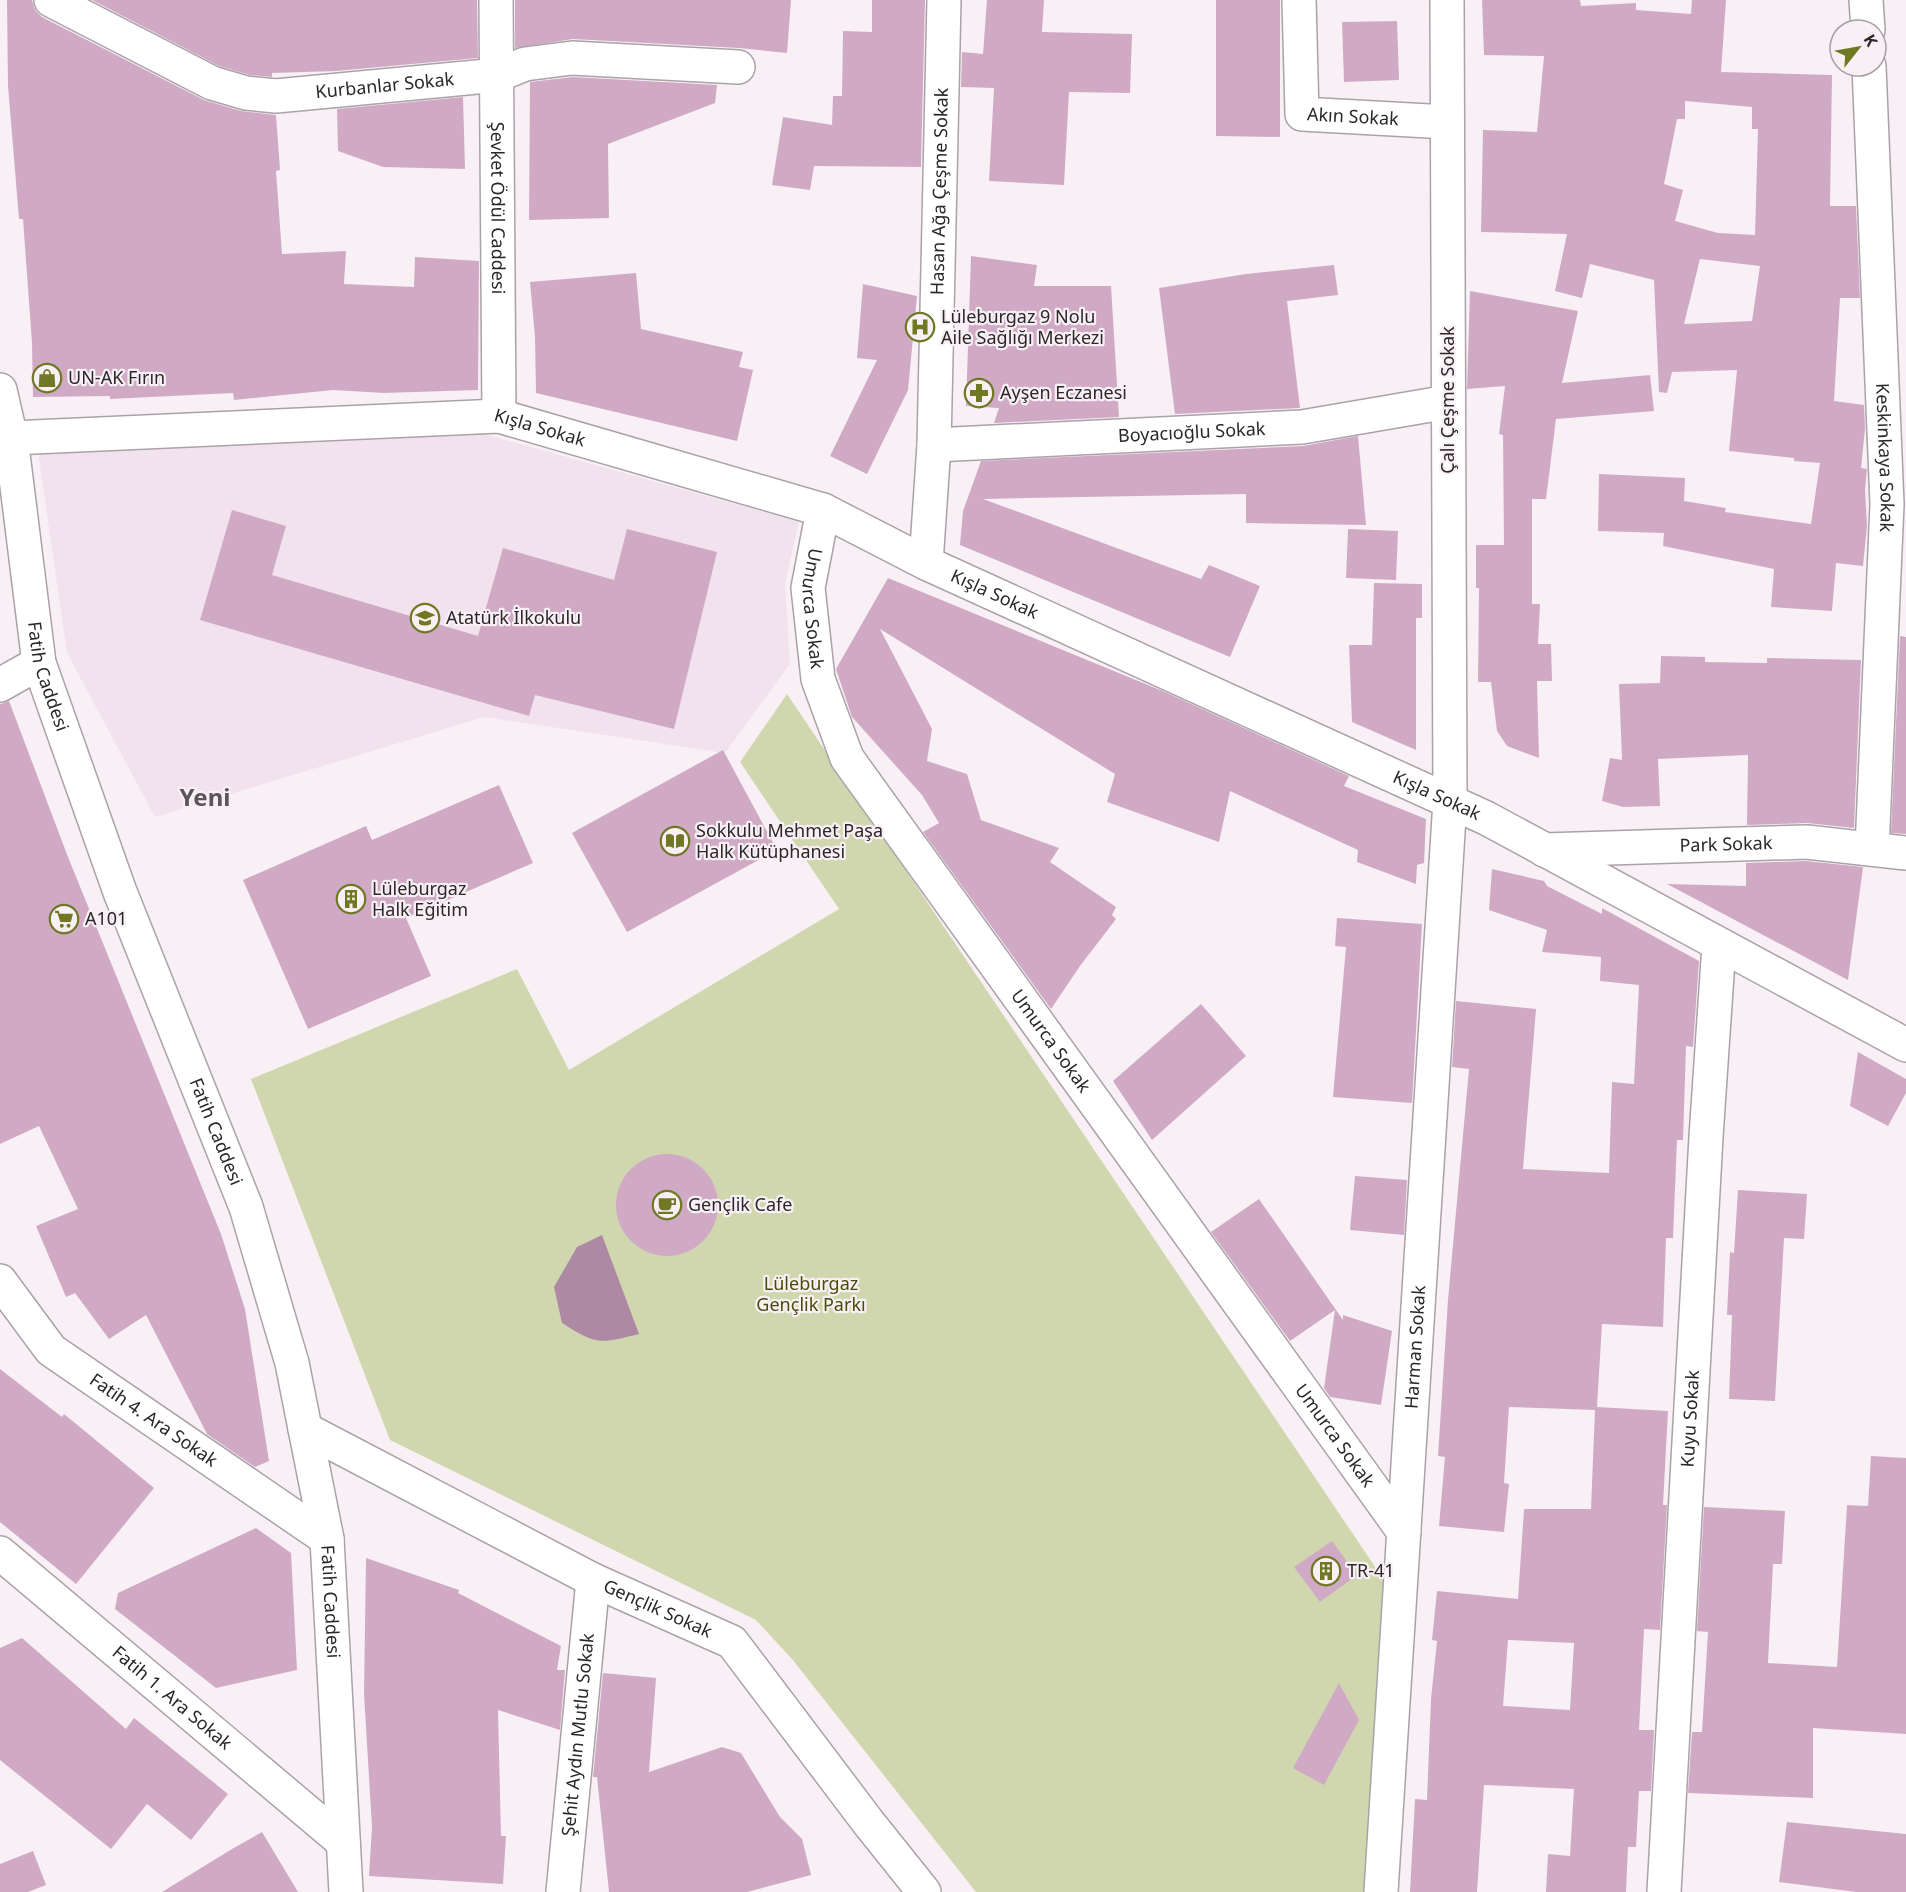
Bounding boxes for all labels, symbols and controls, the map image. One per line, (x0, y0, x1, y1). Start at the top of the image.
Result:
north arrow (1828, 18, 1888, 78)
text: K (1859, 30, 1883, 51)
street label: Kurbanlar Sokak (314, 66, 455, 103)
street label: Hasan Ağa Çeşme Sokak (924, 87, 953, 295)
street label: Akın Sokak (1306, 101, 1400, 130)
street label: Şevket Ödül Caddesi (486, 122, 511, 294)
place label: Lüleburgaz 9 Nolu Aile Sağlığı Merkezi (941, 304, 1104, 349)
hospital icon: Lüleburgaz 9 Nolu Aile Sağlığı Merkezi (904, 311, 936, 343)
street label: Çalı Çeşme Sokak (1435, 326, 1459, 474)
shop icon: UN-AK Fırın (31, 362, 63, 394)
place label: UN-AK Fırın (68, 365, 165, 389)
pharmacy icon: Ayşen Eczanesi (963, 377, 995, 409)
place label: Ayşen Eczanesi (1000, 380, 1127, 404)
street label: Keskinkaya Sokak (1871, 383, 1900, 533)
street label: Kışla Sokak (492, 402, 589, 452)
street label: Boyacıoğlu Sokak (1117, 416, 1266, 447)
street label: Umurca Sokak (797, 546, 830, 671)
street label: Kışla Sokak (947, 563, 1043, 624)
school or university icon: Atatürk İlkokulu (409, 602, 441, 634)
place label: Atatürk İlkokulu (446, 605, 581, 629)
street label: Fatih Caddesi (23, 620, 75, 734)
street label: Kışla Sokak (1389, 764, 1485, 825)
district label: Yeni (180, 780, 230, 813)
place label: Sokkulu Mehmet Paşa Halk Kütüphanesi (696, 818, 883, 863)
library icon: Sokkulu Mehmet Paşa Halk Kütüphanesi (659, 825, 691, 857)
street label: Park Sokak (1679, 830, 1773, 857)
place label: Lüleburgaz Halk Eğitim (372, 876, 468, 921)
building icon: Lüleburgaz Halk Eğitim (335, 883, 367, 915)
supermarket icon: A101 (48, 903, 80, 935)
place label: A101 (85, 906, 127, 930)
street label: Umurca Sokak (1006, 984, 1097, 1097)
street label: Fatih Caddesi (185, 1074, 249, 1188)
cafe icon: Gençlik Cafe (651, 1189, 683, 1221)
place label: Gençlik Cafe (688, 1192, 792, 1216)
park label: Lüleburgaz Gençlik Parkı (756, 1271, 866, 1316)
street label: Harman Sokak (1399, 1284, 1430, 1410)
street label: Fatih 4. Ara Sokak (85, 1367, 223, 1472)
street label: Kuyu Sokak (1675, 1369, 1704, 1468)
street label: Umurca Sokak (1290, 1379, 1381, 1492)
street label: Fatih Caddesi (316, 1544, 346, 1659)
building icon: TR-41 (1310, 1555, 1342, 1587)
place label: TR-41 (1347, 1558, 1395, 1582)
street label: Gençlik Sokak (600, 1573, 717, 1643)
street label: Şehit Aydın Mutlu Sokak (555, 1632, 599, 1837)
street label: Fatih 1. Ara Sokak (108, 1640, 238, 1755)

